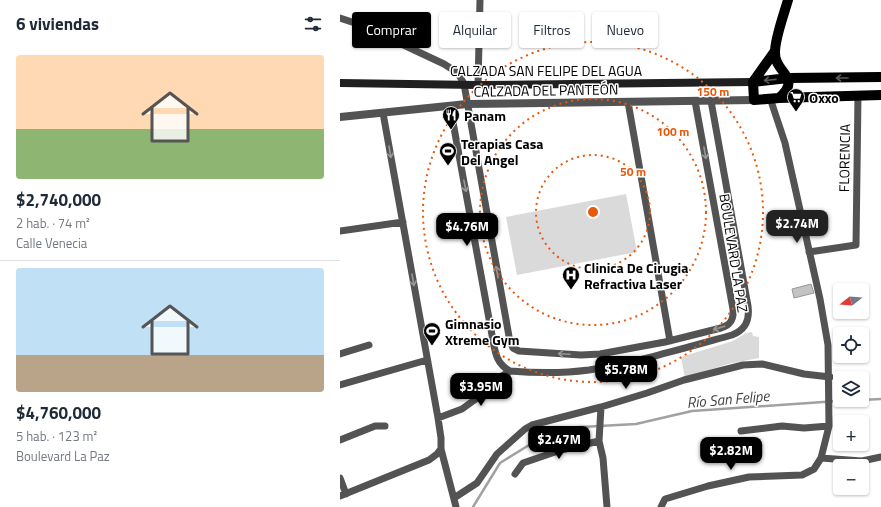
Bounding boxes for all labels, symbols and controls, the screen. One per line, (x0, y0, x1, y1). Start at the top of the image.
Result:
text: 6 viviendas (16, 11, 99, 37)
chip: Comprar (352, 12, 431, 48)
chip: Alquilar (439, 12, 511, 48)
chip: Filtros (519, 12, 584, 48)
chip: Nuevo (592, 12, 658, 48)
icon: filters (302, 13, 324, 35)
street label: CALZADA SAN FELIPE DEL AGUA (450, 60, 643, 81)
one-way arrow (836, 74, 849, 82)
one-way arrow (764, 76, 777, 84)
street label: CALZADA DEL PANTEÓN (473, 78, 619, 102)
icon: home (134, 81, 206, 153)
text: 150 m (697, 82, 729, 101)
supermarket icon: Oxxo (786, 87, 806, 112)
place label: Oxxo (809, 87, 839, 108)
restaurant icon: Panam (441, 105, 461, 130)
place label: Panam (464, 105, 506, 126)
text: 100 m (657, 122, 689, 141)
street label: FLORENCIA (833, 123, 855, 192)
place label: Terapias Casa Del Angel (461, 133, 544, 170)
sports icon: Terapias Casa Del Angel (438, 141, 458, 166)
one-way arrow (386, 145, 394, 158)
one-way arrow (701, 146, 709, 159)
text: 50 m (620, 162, 646, 181)
one-way arrow (461, 179, 469, 192)
text: $2,740,000 (16, 187, 101, 213)
street label: BOULEVARD LA PAZ (714, 192, 754, 314)
centre of rings (586, 205, 600, 219)
pin: $2.74M (764, 210, 830, 244)
text: 2 hab. · 74 m² (16, 213, 90, 233)
pin: $4.76M (434, 213, 500, 247)
text: $2.74M (775, 213, 819, 233)
text: $4.76M (445, 216, 489, 236)
text: Calle Venecia (16, 233, 87, 253)
place label: Clinica De Cirugia Refractiva Laser (584, 257, 688, 294)
hospital icon: Clinica De Cirugia Refractiva Laser (561, 265, 581, 290)
one-way arrow (493, 266, 501, 279)
one-way arrow (409, 273, 417, 286)
north arrow (833, 283, 869, 319)
map controls (833, 283, 869, 495)
icon: home (134, 294, 206, 366)
place label: Gimnasio Xtreme Gym (445, 313, 519, 350)
sports icon: Gimnasio Xtreme Gym (422, 321, 442, 346)
one-way arrow (713, 325, 726, 332)
button: locate (833, 327, 869, 363)
one-way arrow (558, 350, 571, 358)
pin: $5.78M (593, 356, 659, 390)
text: $5.78M (604, 359, 648, 379)
button: layers (833, 371, 869, 407)
pin: $3.95M (448, 373, 514, 407)
text: $3.95M (459, 376, 503, 396)
water label: Río San Felipe (686, 384, 771, 414)
text: $4,760,000 (16, 400, 101, 426)
button: + (833, 415, 869, 451)
text: 5 hab. · 123 m² (16, 426, 97, 446)
pin: $2.47M (526, 426, 592, 460)
text: $2.47M (537, 429, 581, 449)
pin: $2.82M (698, 437, 764, 471)
text: $2.82M (709, 440, 753, 460)
text: Boulevard La Paz (16, 446, 110, 466)
button: − (833, 459, 869, 495)

